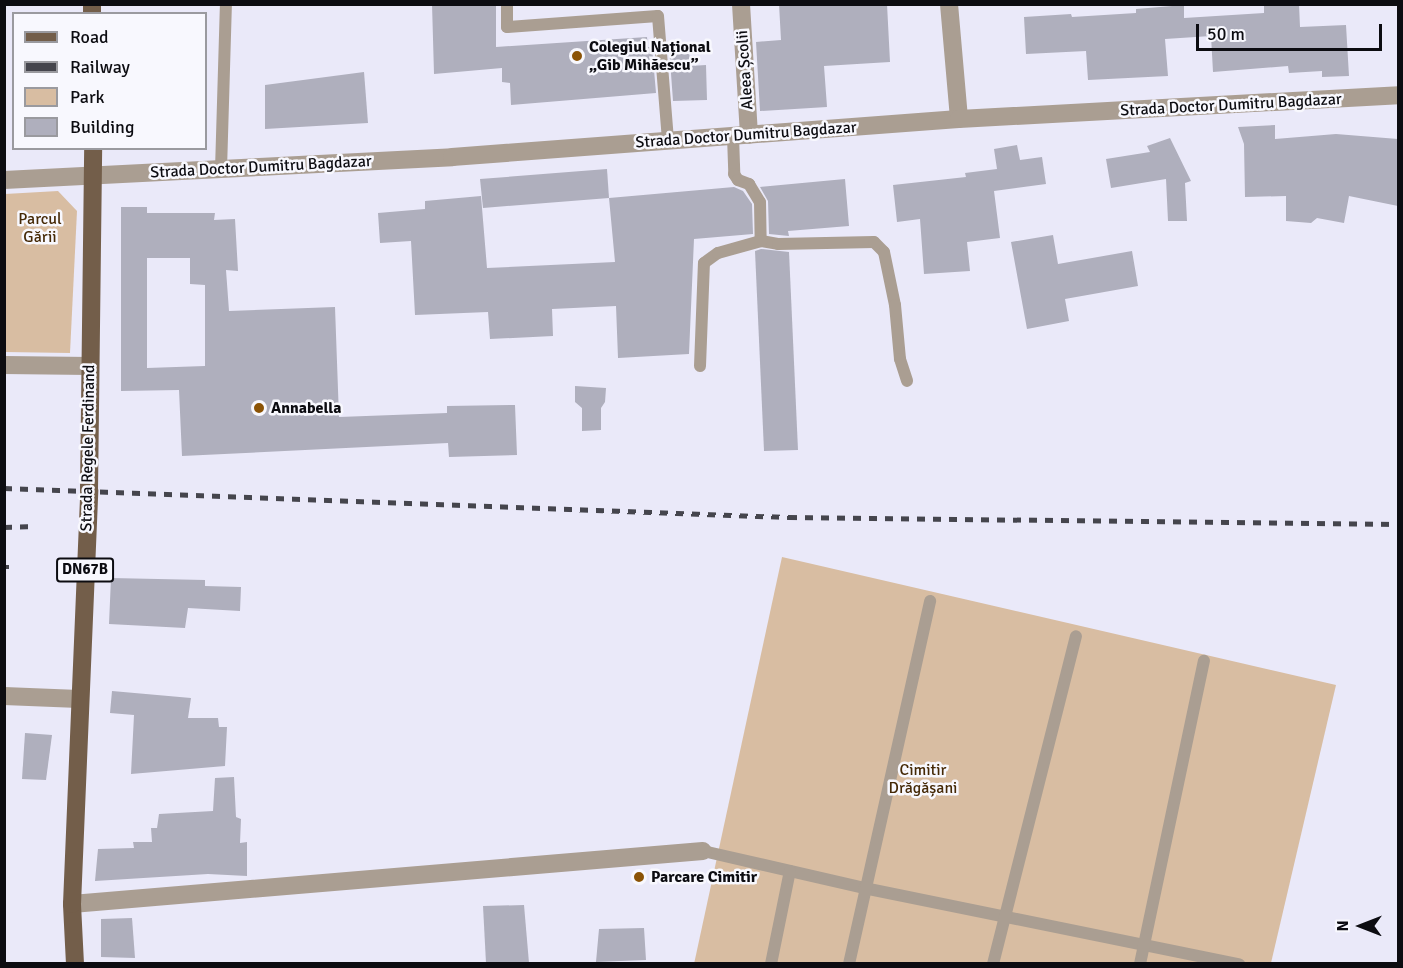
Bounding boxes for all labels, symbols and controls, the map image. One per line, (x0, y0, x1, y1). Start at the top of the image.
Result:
legend (12, 12, 207, 150)
scale bar (1199, 12, 1385, 50)
text: 50 m (1207, 23, 1245, 45)
text: Road (70, 26, 109, 48)
street label: Aleea Școlii (733, 30, 757, 110)
place label: Colegiul Național „Gib Mihăescu” (589, 37, 711, 75)
marker: Colegiul Național „Gib Mihăescu” (570, 49, 584, 63)
text: Railway (70, 56, 130, 78)
text: Park (70, 86, 105, 108)
street label: Strada Doctor Dumitru Bagdazar (1120, 90, 1342, 120)
text: Building (70, 116, 134, 138)
street label: Strada Doctor Dumitru Bagdazar (635, 118, 857, 152)
street label: Strada Doctor Dumitru Bagdazar (150, 152, 372, 182)
park label: Parcul Gării (18, 209, 62, 247)
street label: Strada Regele Ferdinand (77, 364, 99, 532)
place label: Annabella (271, 398, 342, 418)
marker: Annabella (252, 401, 266, 415)
road number: DN67B (55, 558, 115, 582)
park label: Cimitir Drăgășani (889, 760, 957, 798)
place label: Parcare Cimitir (651, 867, 757, 887)
marker: Parcare Cimitir (632, 870, 646, 884)
north arrow (1331, 896, 1391, 956)
text: N (1333, 920, 1353, 932)

